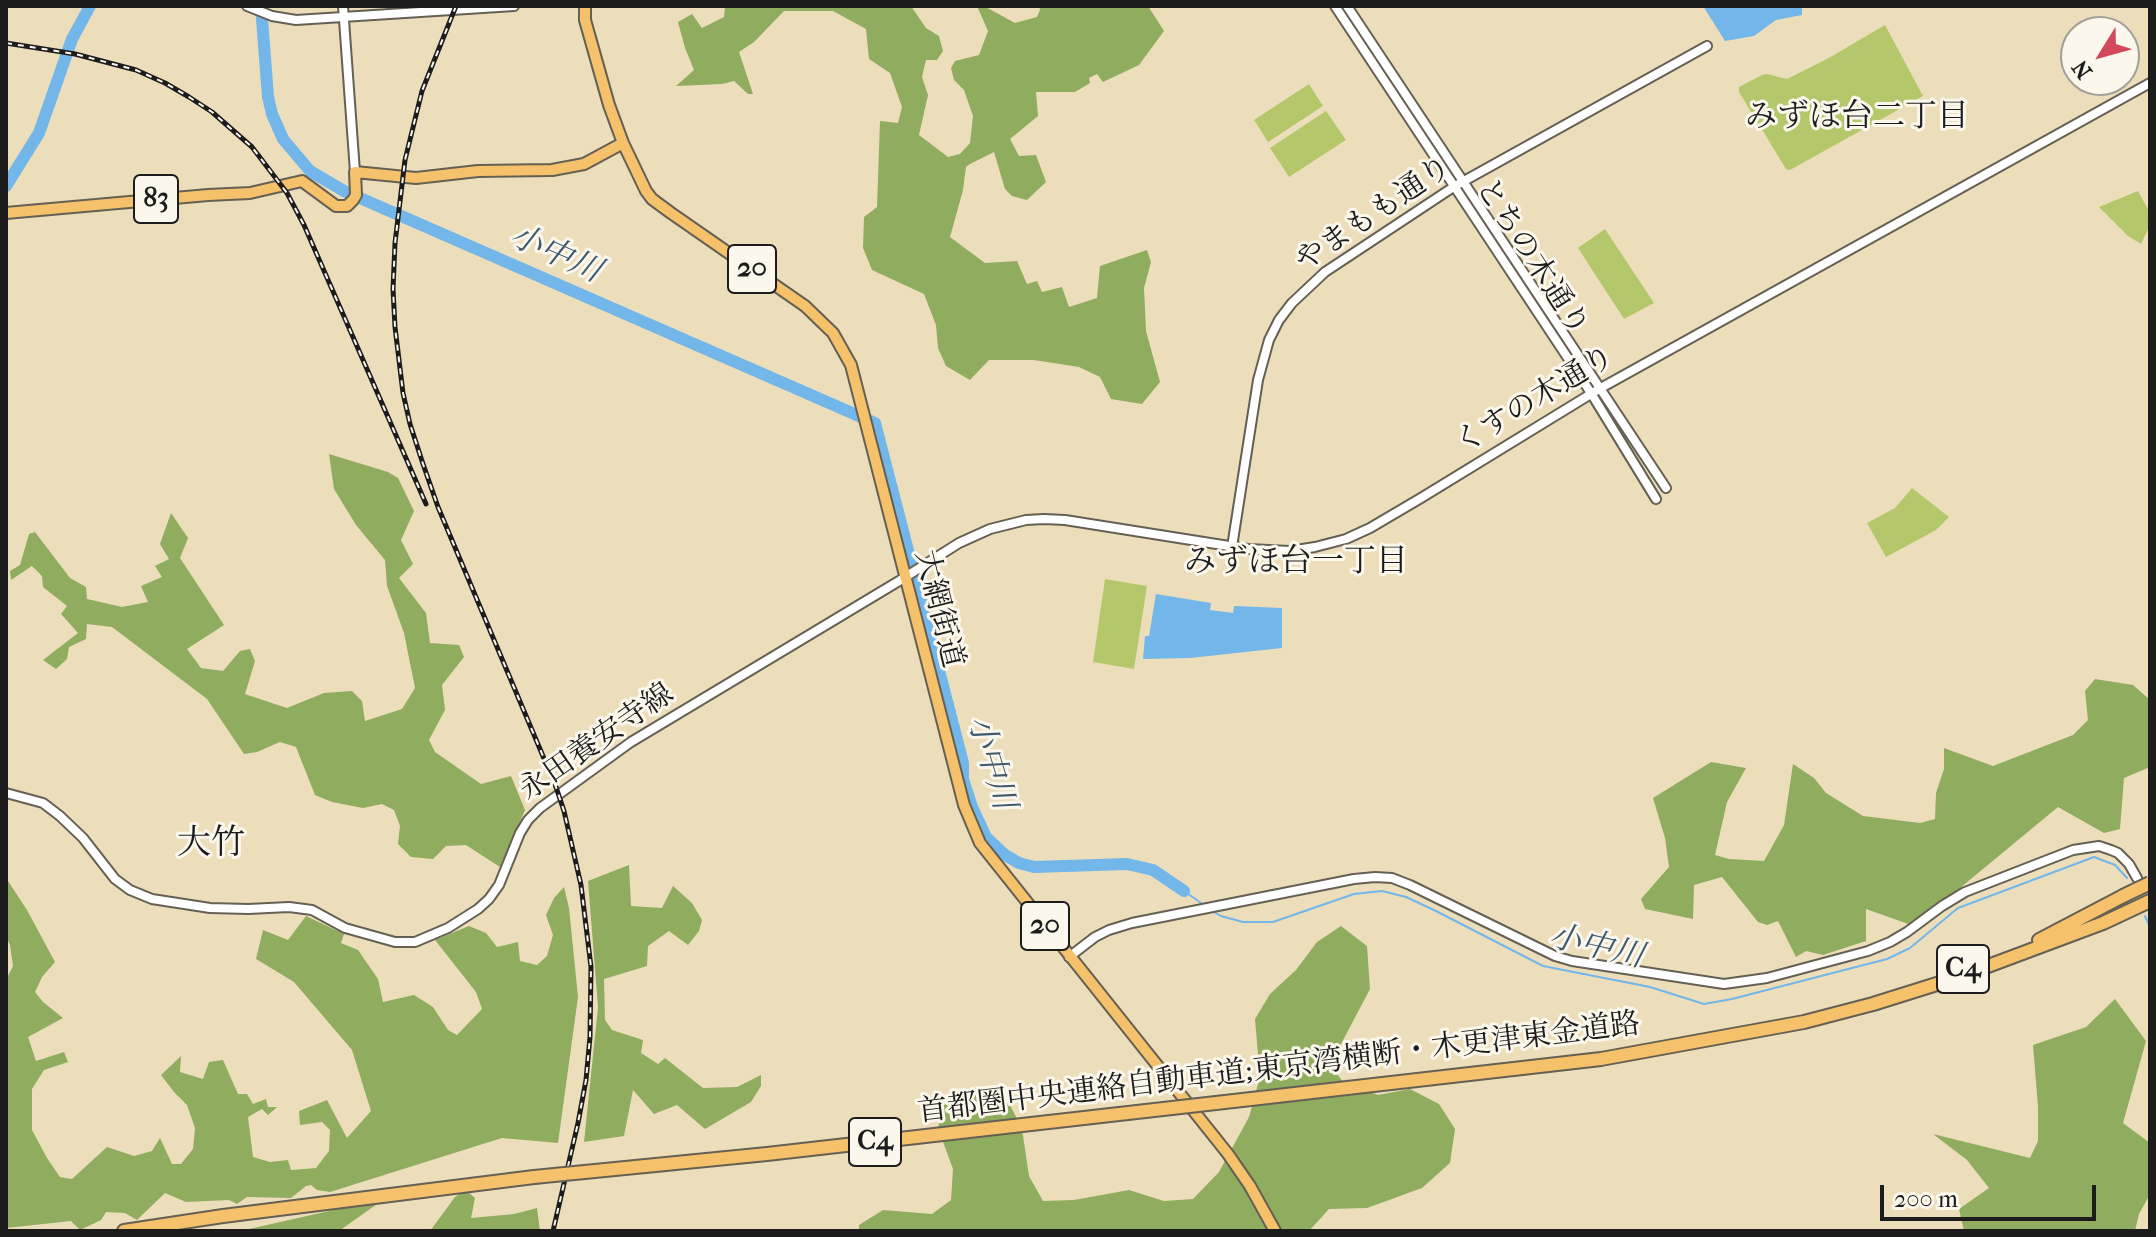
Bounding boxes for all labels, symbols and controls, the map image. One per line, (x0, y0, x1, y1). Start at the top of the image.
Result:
north arrow (2060, 16, 2140, 96)
text: N (2067, 55, 2098, 84)
district label: みずほ台二丁目 (1745, 99, 1969, 137)
street label: やまもも通り (1289, 150, 1459, 280)
street label: とちの木通り (1467, 173, 1595, 343)
road number: 83 (134, 175, 178, 223)
water label: 小中川 (503, 218, 607, 292)
road number: 20 (728, 245, 776, 293)
street label: くすの木通り (1449, 339, 1621, 463)
district label: みずほ台一丁目 (1184, 544, 1408, 582)
street label: 大網街道 (906, 546, 970, 672)
street label: 永田養安寺線 (513, 677, 681, 809)
water label: 小中川 (958, 711, 1022, 815)
district label: 大竹 (177, 825, 245, 865)
road number: 20 (1021, 902, 1069, 950)
water label: 小中川 (1545, 918, 1647, 978)
road number: C4 (1937, 945, 1989, 993)
street label: 首都圏中央連絡自動車道;東京湾横断・木更津東金道路 (916, 1007, 1642, 1131)
road number: C4 (849, 1118, 901, 1166)
scale bar (1884, 1169, 2100, 1219)
text: 200 m (1894, 1185, 1958, 1213)

